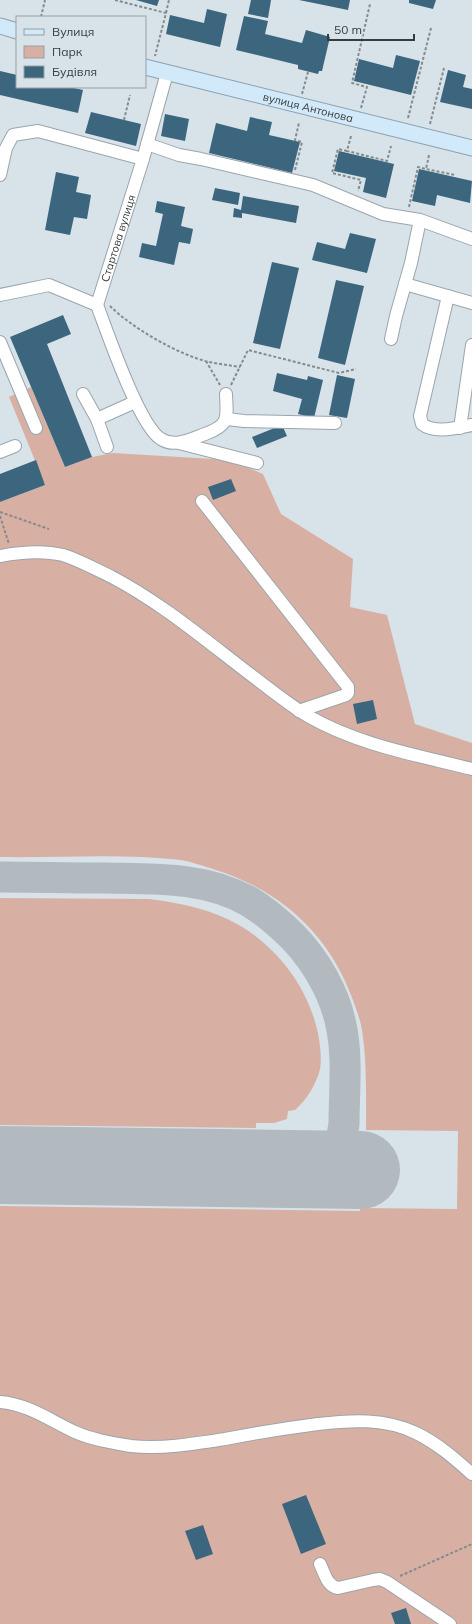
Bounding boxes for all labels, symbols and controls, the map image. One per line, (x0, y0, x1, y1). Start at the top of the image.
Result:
legend (16, 16, 146, 88)
scale bar (328, 16, 414, 42)
text: 50 m (334, 22, 362, 37)
text: Вулиця (52, 24, 94, 39)
text: Парк (52, 44, 83, 59)
text: Будівля (52, 64, 97, 79)
street label: вулиця Антонова (262, 89, 355, 125)
street label: Стартова вулиця (98, 193, 138, 284)

